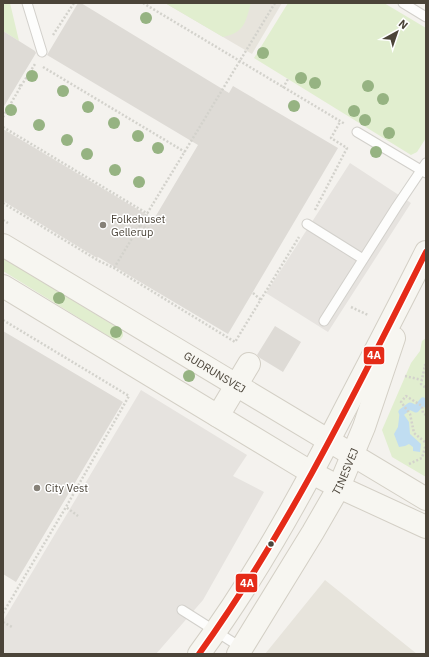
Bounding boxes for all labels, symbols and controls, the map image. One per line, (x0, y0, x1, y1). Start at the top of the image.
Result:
north arrow (377, 12, 417, 52)
text: N (396, 16, 411, 32)
place label: Folkehuset Gellerup (111, 212, 166, 239)
marker: Folkehuset Gellerup (98, 220, 108, 230)
line badge: 4A (363, 346, 385, 365)
street label: GUDRUNSVEJ (181, 348, 248, 396)
text: 4A (367, 348, 382, 362)
street label: TINESVEJ (329, 446, 362, 498)
place label: City Vest (45, 481, 88, 495)
marker: City Vest (32, 483, 42, 493)
unlabelled marker (266, 539, 276, 549)
line badge: 4A (235, 573, 258, 593)
text: 4A (240, 576, 255, 590)

